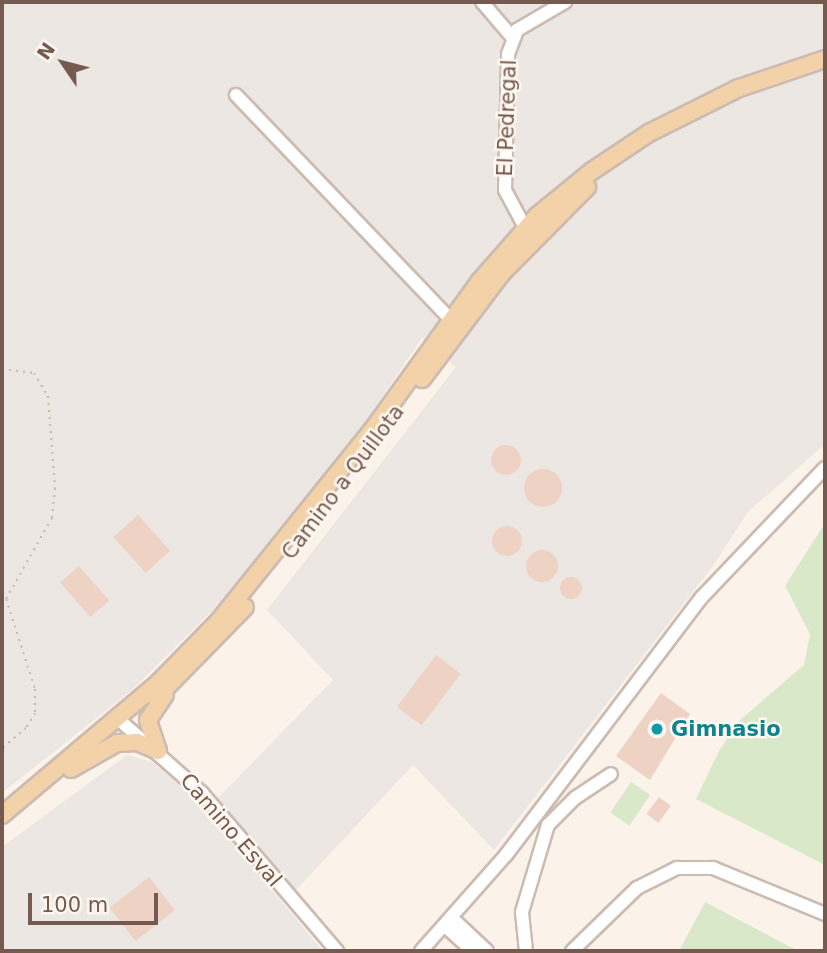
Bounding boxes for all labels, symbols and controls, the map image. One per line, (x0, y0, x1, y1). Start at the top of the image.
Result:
north arrow (28, 28, 98, 98)
text: N (32, 38, 59, 64)
street label: El Pedregal (492, 59, 522, 177)
street label: Camino a Quillota (277, 400, 409, 564)
place label: Gimnasio (671, 716, 781, 742)
marker: Gimnasio (649, 721, 665, 737)
street label: Camino Esval (175, 768, 287, 892)
scale bar (32, 880, 161, 924)
text: 100 m (41, 893, 108, 917)

